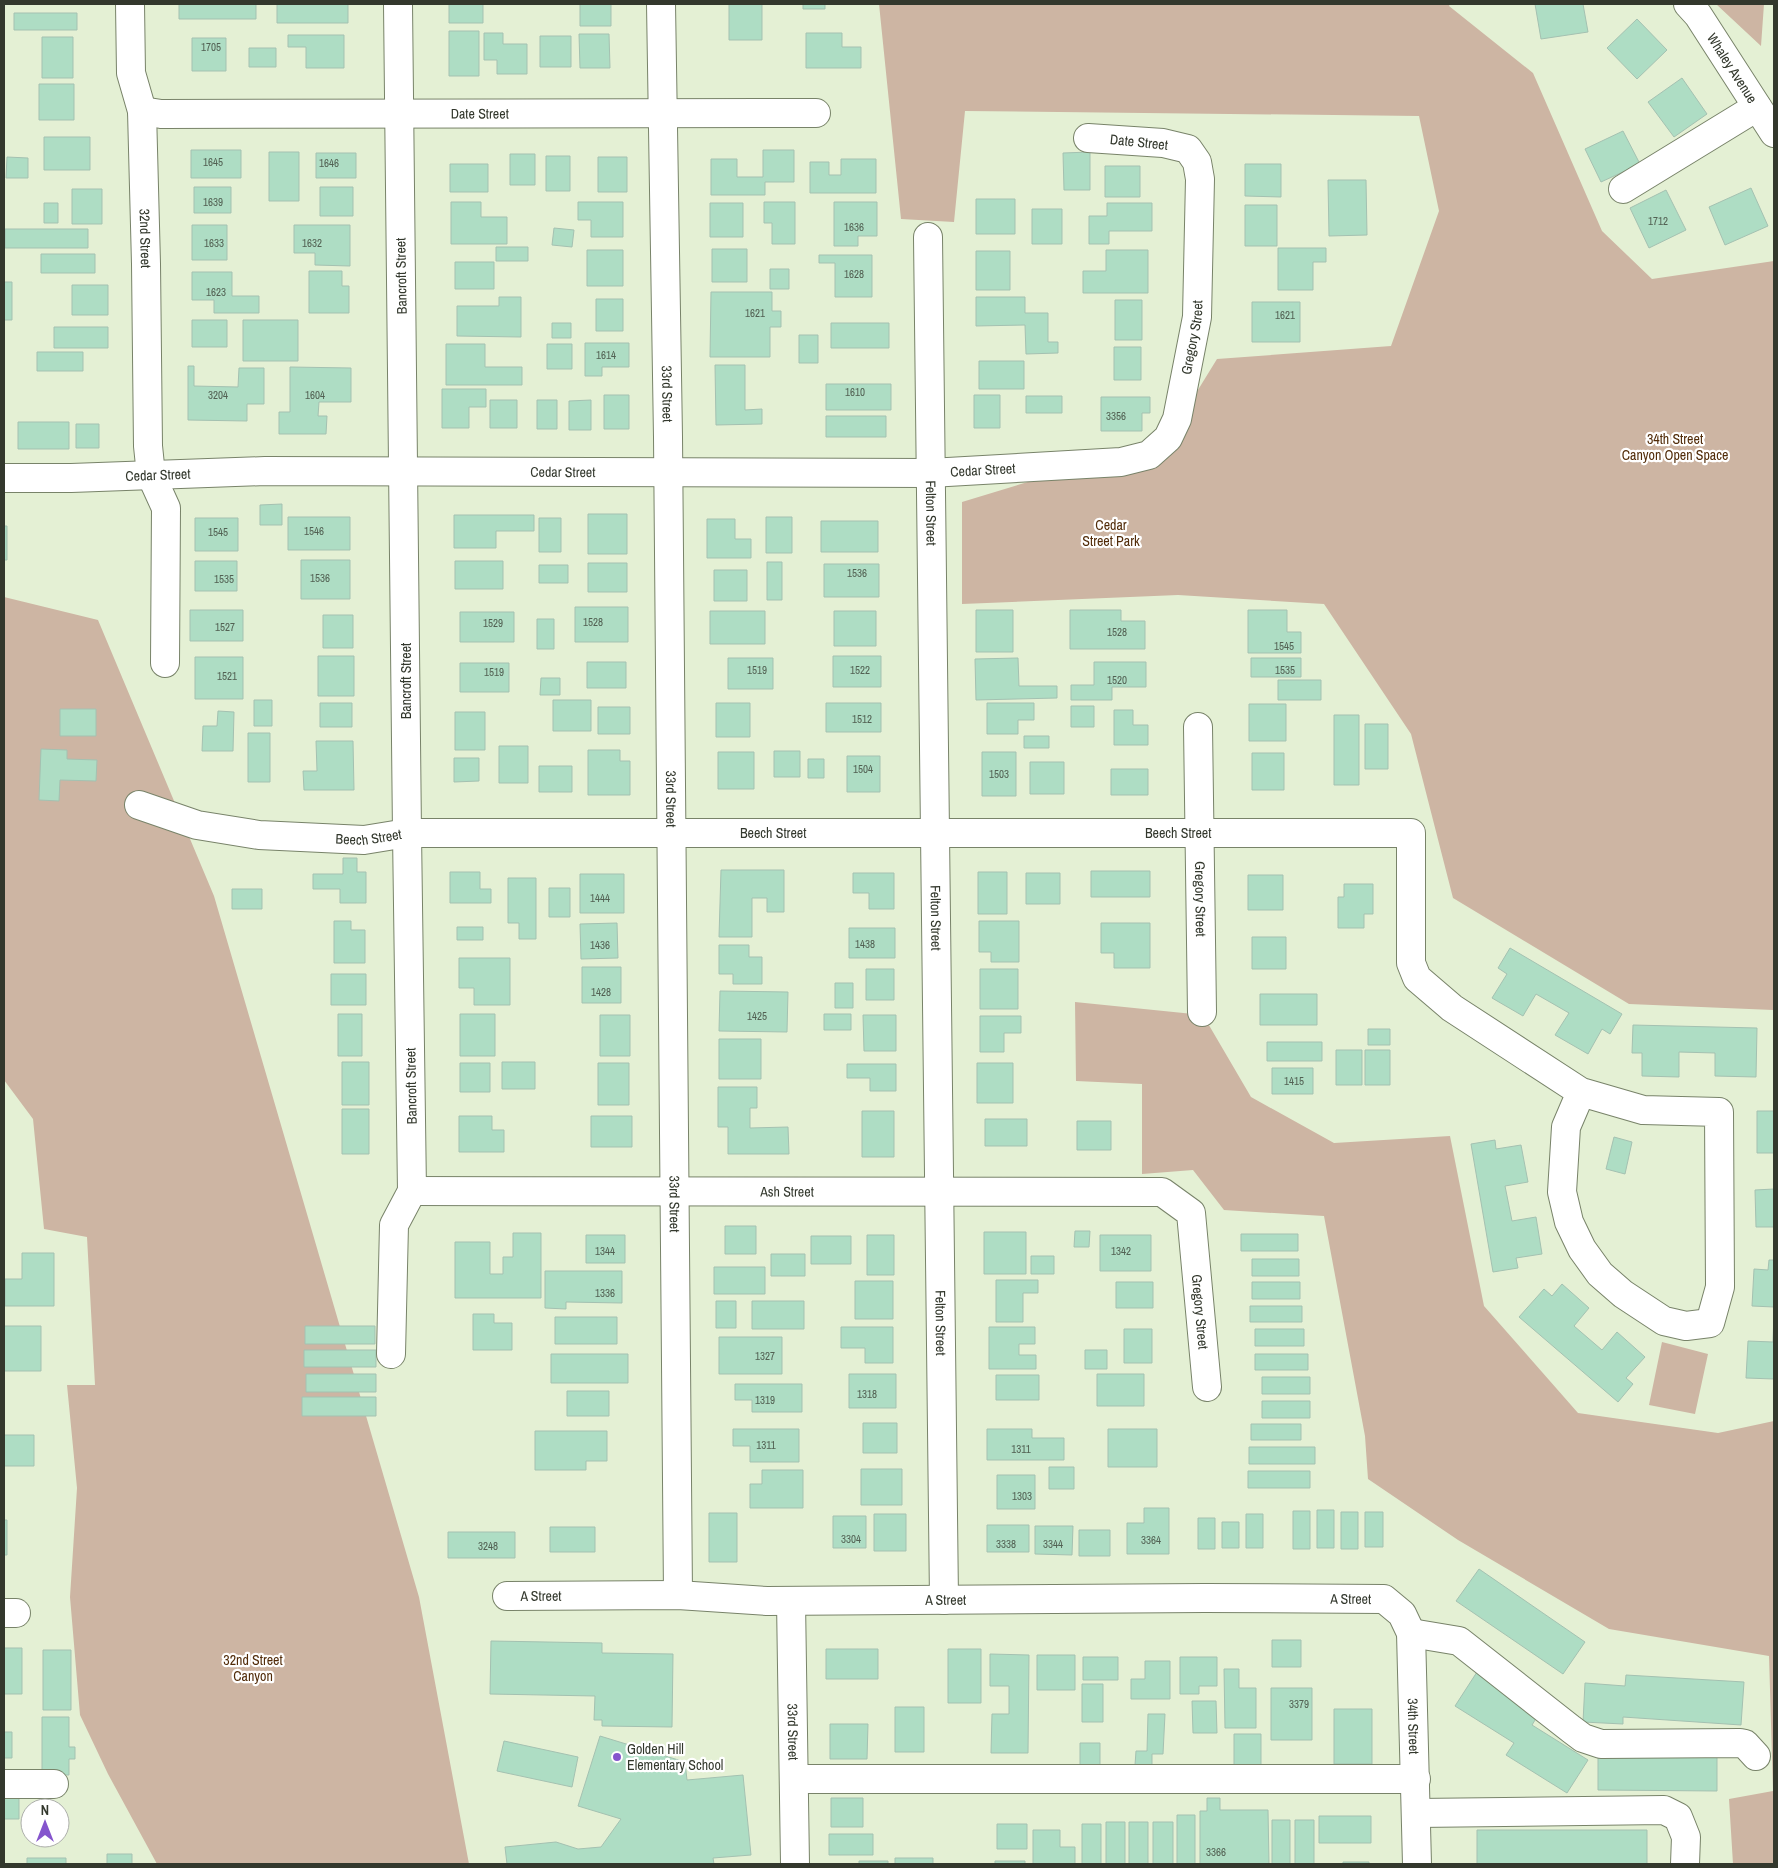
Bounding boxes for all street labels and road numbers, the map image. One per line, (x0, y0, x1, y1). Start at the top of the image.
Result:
street label: Whaley Avenue (1703, 30, 1761, 106)
street label: Date Street (451, 104, 509, 123)
street label: Date Street (1109, 130, 1169, 154)
street label: 32nd Street (136, 208, 155, 268)
street label: Bancroft Street (391, 238, 411, 314)
street label: Gregory Street (1177, 300, 1206, 376)
street label: 33rd Street (658, 365, 677, 423)
street label: Cedar Street (950, 459, 1016, 481)
street label: Cedar Street (530, 463, 595, 481)
street label: Cedar Street (125, 465, 191, 485)
street label: Felton Street (922, 480, 941, 546)
street label: Bancroft Street (397, 643, 415, 719)
street label: 33rd Street (662, 770, 680, 827)
street label: Beech Street (740, 824, 806, 842)
street label: Beech Street (1145, 824, 1211, 842)
street label: Beech Street (335, 825, 403, 849)
street label: Gregory Street (1191, 861, 1210, 937)
street label: Felton Street (927, 885, 945, 951)
street label: Bancroft Street (401, 1048, 421, 1124)
street label: 33rd Street (665, 1175, 684, 1232)
street label: Ash Street (759, 1182, 814, 1201)
street label: Gregory Street (1188, 1273, 1212, 1350)
street label: Felton Street (931, 1290, 950, 1356)
street label: A Street (519, 1587, 562, 1605)
street label: A Street (1329, 1590, 1371, 1608)
street label: A Street (924, 1591, 966, 1609)
street label: 34th Street (1404, 1698, 1423, 1755)
street label: 33rd Street (784, 1703, 802, 1761)

